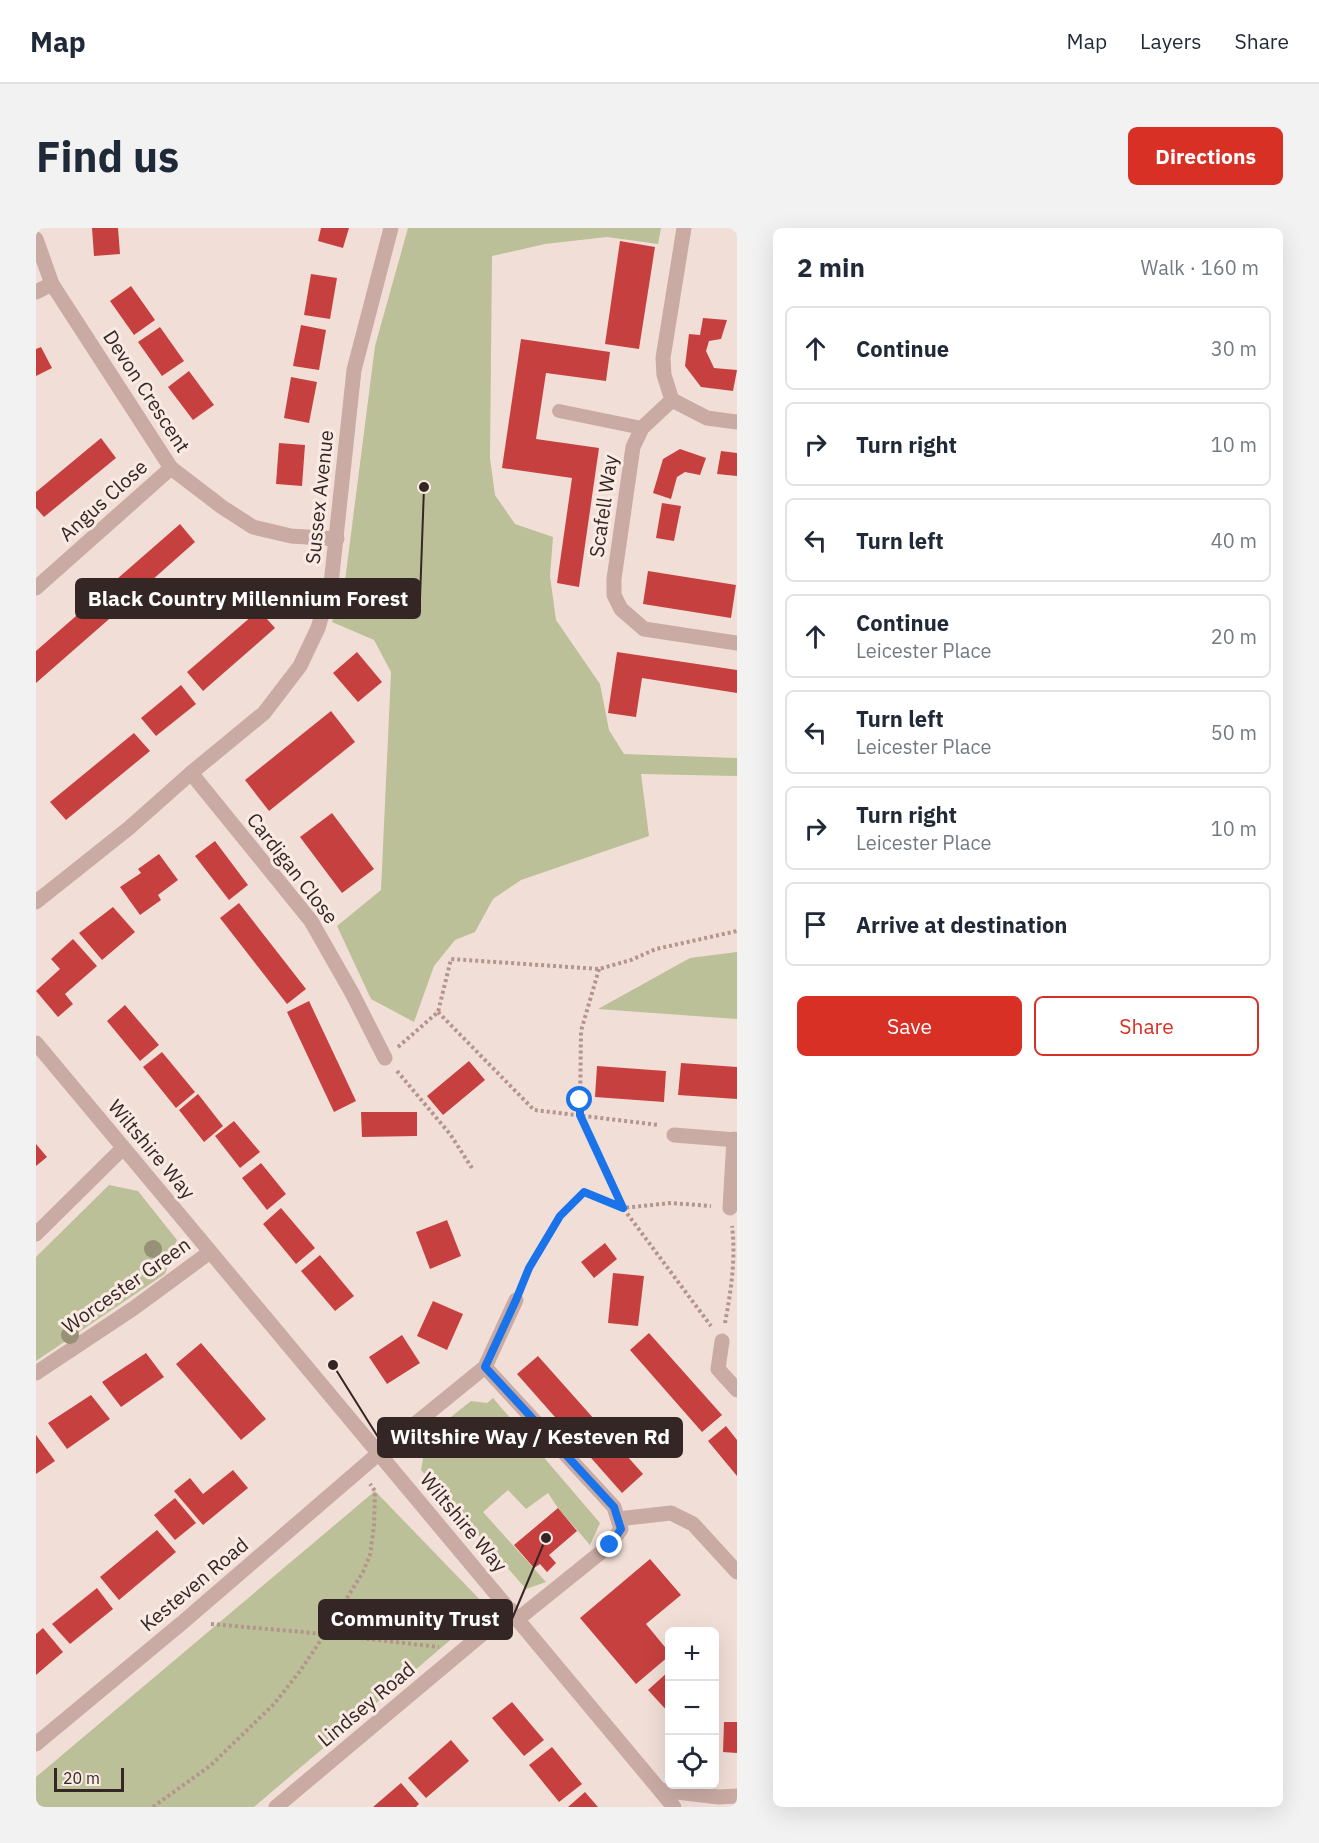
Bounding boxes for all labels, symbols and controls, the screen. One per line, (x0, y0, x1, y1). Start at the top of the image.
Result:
text: Map (30, 23, 86, 60)
text: Map (1067, 27, 1107, 55)
text: Layers (1140, 27, 1202, 55)
text: Share (1235, 27, 1289, 55)
button: Directions (1128, 127, 1283, 185)
text: Find us (36, 129, 179, 184)
text: 2 min (797, 250, 865, 284)
text: Walk · 160 m (1141, 254, 1259, 281)
street label: Devon Crescent (97, 325, 197, 457)
icon: ahead (799, 332, 832, 365)
text: Continue (856, 334, 949, 363)
text: 30 m (1211, 335, 1257, 362)
icon: right (799, 428, 832, 461)
street label: Sussex Avenue (299, 429, 339, 565)
text: Turn right (856, 430, 957, 459)
text: 10 m (1211, 431, 1257, 458)
street label: Angus Close (53, 453, 153, 547)
street label: Scafell Way (582, 453, 624, 559)
icon: left (799, 524, 832, 557)
text: Turn left (856, 526, 944, 555)
text: 40 m (1211, 527, 1257, 554)
callout: Black Country Millennium Forest (76, 579, 420, 618)
text: Black Country Millennium Forest (88, 584, 408, 612)
text: Continue (856, 608, 949, 637)
icon: ahead (799, 620, 832, 653)
text: 20 m (1211, 623, 1257, 650)
text: Leicester Place (856, 637, 991, 664)
text: Turn left (856, 704, 944, 733)
icon: left (799, 716, 832, 749)
text: 50 m (1211, 719, 1257, 746)
text: Leicester Place (856, 733, 991, 760)
text: Turn right (856, 800, 957, 829)
street label: Cardigan Close (241, 807, 345, 929)
icon: right (799, 812, 832, 845)
text: 10 m (1211, 815, 1257, 842)
text: Leicester Place (856, 829, 991, 856)
icon: arrive (799, 908, 832, 941)
text: Arrive at destination (856, 910, 1067, 939)
button: Save (797, 996, 1022, 1056)
button: Share (1034, 996, 1259, 1056)
route start (566, 1086, 592, 1112)
street label: Wiltshire Way (102, 1093, 202, 1205)
street label: Worcester Green (56, 1231, 196, 1339)
callout: Wiltshire Way / Kesteven Rd (378, 1418, 682, 1457)
text: Wiltshire Way / Kesteven Rd (390, 1422, 670, 1450)
street label: Wiltshire Way (414, 1466, 514, 1578)
street label: Kesteven Road (134, 1531, 254, 1637)
route end (596, 1531, 622, 1557)
callout: Community Trust (319, 1600, 512, 1639)
text: Community Trust (330, 1604, 500, 1632)
map controls (665, 1627, 719, 1789)
button: + (665, 1627, 719, 1681)
street label: Lindsey Road (312, 1655, 420, 1753)
button: − (665, 1681, 719, 1735)
button: locate (665, 1735, 719, 1789)
scale bar (54, 1765, 124, 1792)
text: 20 m (63, 1768, 100, 1788)

